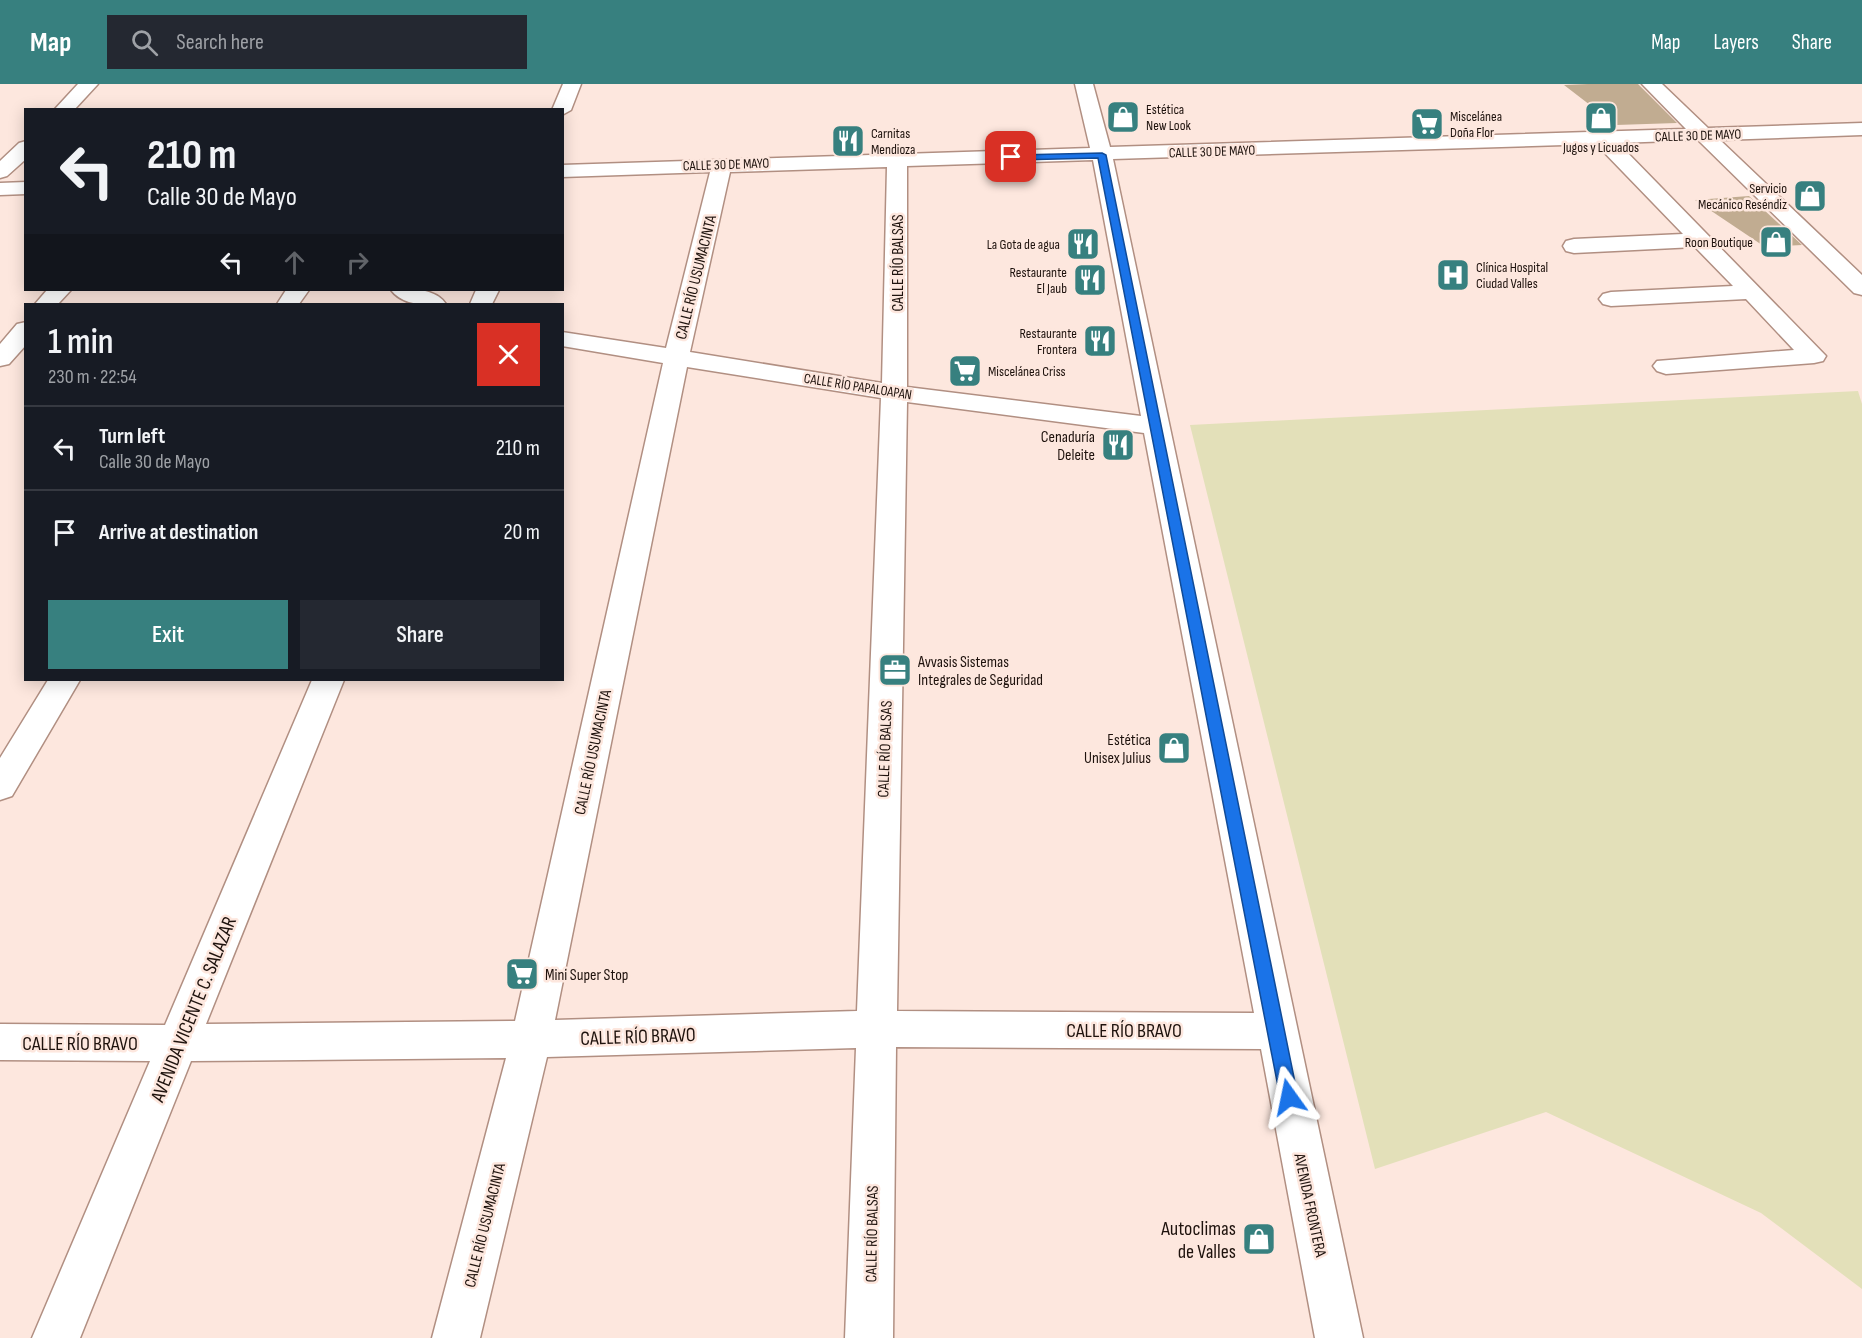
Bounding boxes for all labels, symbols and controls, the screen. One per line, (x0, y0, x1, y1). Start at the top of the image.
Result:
search box (107, 15, 527, 69)
text: Map (30, 26, 71, 59)
icon: search (128, 26, 161, 59)
text: Search here (176, 29, 264, 56)
text: Map (1651, 30, 1680, 55)
text: Layers (1713, 30, 1759, 55)
text: Share (1792, 30, 1832, 55)
shop icon: Estética New Look (1105, 99, 1141, 135)
shop icon: Jugos y Licuados (1583, 100, 1619, 136)
place label: Estética New Look (1146, 101, 1191, 134)
supermarket icon: Miscelánea Doña Flor (1409, 106, 1445, 142)
place label: Miscelánea Doña Flor (1450, 108, 1502, 141)
restaurant icon: Carnitas Mendioza (830, 123, 866, 159)
place label: Carnitas Mendioza (871, 125, 916, 158)
street label: CALLE 30 DE MAYO (1654, 125, 1742, 146)
text: 210 m (147, 130, 236, 181)
pin (985, 131, 1036, 182)
icon: left (48, 132, 126, 210)
place label: Jugos y Licuados (1562, 139, 1639, 156)
icon: arrive (994, 140, 1027, 173)
street label: CALLE 30 DE MAYO (1168, 141, 1256, 162)
street label: CALLE 30 DE MAYO (682, 154, 770, 175)
shop icon: Servicio Mecánico Reséndiz (1792, 178, 1828, 214)
place label: Servicio Mecánico Reséndiz (1698, 180, 1787, 213)
text: Calle 30 de Mayo (147, 181, 297, 213)
street label: CALLE RÍO USUMACINTA (672, 213, 721, 341)
street label: CALLE RÍO BALSAS (889, 214, 908, 312)
shop icon: Roon Boutique (1758, 224, 1794, 260)
restaurant icon: La Gota de agua (1065, 226, 1101, 262)
place label: Roon Boutique (1685, 234, 1753, 251)
place label: La Gota de agua (987, 236, 1060, 253)
icon: left (215, 246, 248, 279)
icon: ahead (278, 246, 311, 279)
icon: right (341, 246, 374, 279)
hospital icon: Clínica Hospital Ciudad Valles (1435, 257, 1471, 293)
place label: Clínica Hospital Ciudad Valles (1476, 259, 1548, 292)
restaurant icon: Restaurante El Jaub (1072, 262, 1108, 298)
place label: Restaurante El Jaub (1010, 264, 1067, 297)
text: 1 min (48, 321, 113, 364)
button: close (477, 323, 540, 386)
restaurant icon: Restaurante Frontera (1082, 323, 1118, 359)
place label: Restaurante Frontera (1020, 325, 1077, 358)
supermarket icon: Miscelánea Criss (947, 353, 983, 389)
place label: Miscelánea Criss (988, 363, 1066, 380)
text: 230 m · 22:54 (48, 365, 137, 389)
street label: CALLE RÍO PAPALOAPAN (803, 370, 913, 403)
text: Turn left (99, 423, 165, 450)
restaurant icon: Cenaduría Deleite (1100, 427, 1136, 463)
place label: Cenaduría Deleite (1041, 428, 1095, 465)
icon: left (48, 432, 81, 465)
text: 210 m (496, 435, 540, 462)
text: Calle 30 de Mayo (99, 450, 210, 474)
icon: arrive (48, 516, 81, 549)
text: Arrive at destination (99, 519, 258, 546)
text: 20 m (504, 519, 540, 546)
button: Exit (48, 600, 288, 669)
button: Share (300, 600, 540, 669)
office icon: Avvasis Sistemas Integrales de Seguridad (877, 652, 913, 688)
place label: Avvasis Sistemas Integrales de Seguridad (917, 653, 1043, 690)
street label: CALLE RÍO USUMACINTA (571, 688, 616, 817)
street label: CALLE RÍO BALSAS (874, 700, 897, 798)
shop icon: Estética Unisex Julius (1156, 730, 1192, 766)
place label: Estética Unisex Julius (1084, 731, 1151, 768)
street label: AVENIDA VICENTE C. SALAZAR (145, 913, 242, 1106)
supermarket icon: Mini Super Stop (504, 956, 540, 992)
place label: Mini Super Stop (545, 966, 628, 985)
street label: CALLE RÍO BRAVO (1066, 1019, 1182, 1043)
street label: CALLE RÍO BRAVO (580, 1023, 696, 1051)
street label: CALLE RÍO BRAVO (22, 1032, 138, 1056)
position arrow (1257, 1065, 1321, 1129)
street label: AVENIDA FRONTERA (1289, 1151, 1330, 1259)
street label: CALLE RÍO USUMACINTA (461, 1161, 510, 1289)
street label: CALLE RÍO BALSAS (862, 1185, 883, 1283)
place label: Autoclimas de Valles (1160, 1217, 1236, 1264)
shop icon: Autoclimas de Valles (1241, 1221, 1277, 1257)

